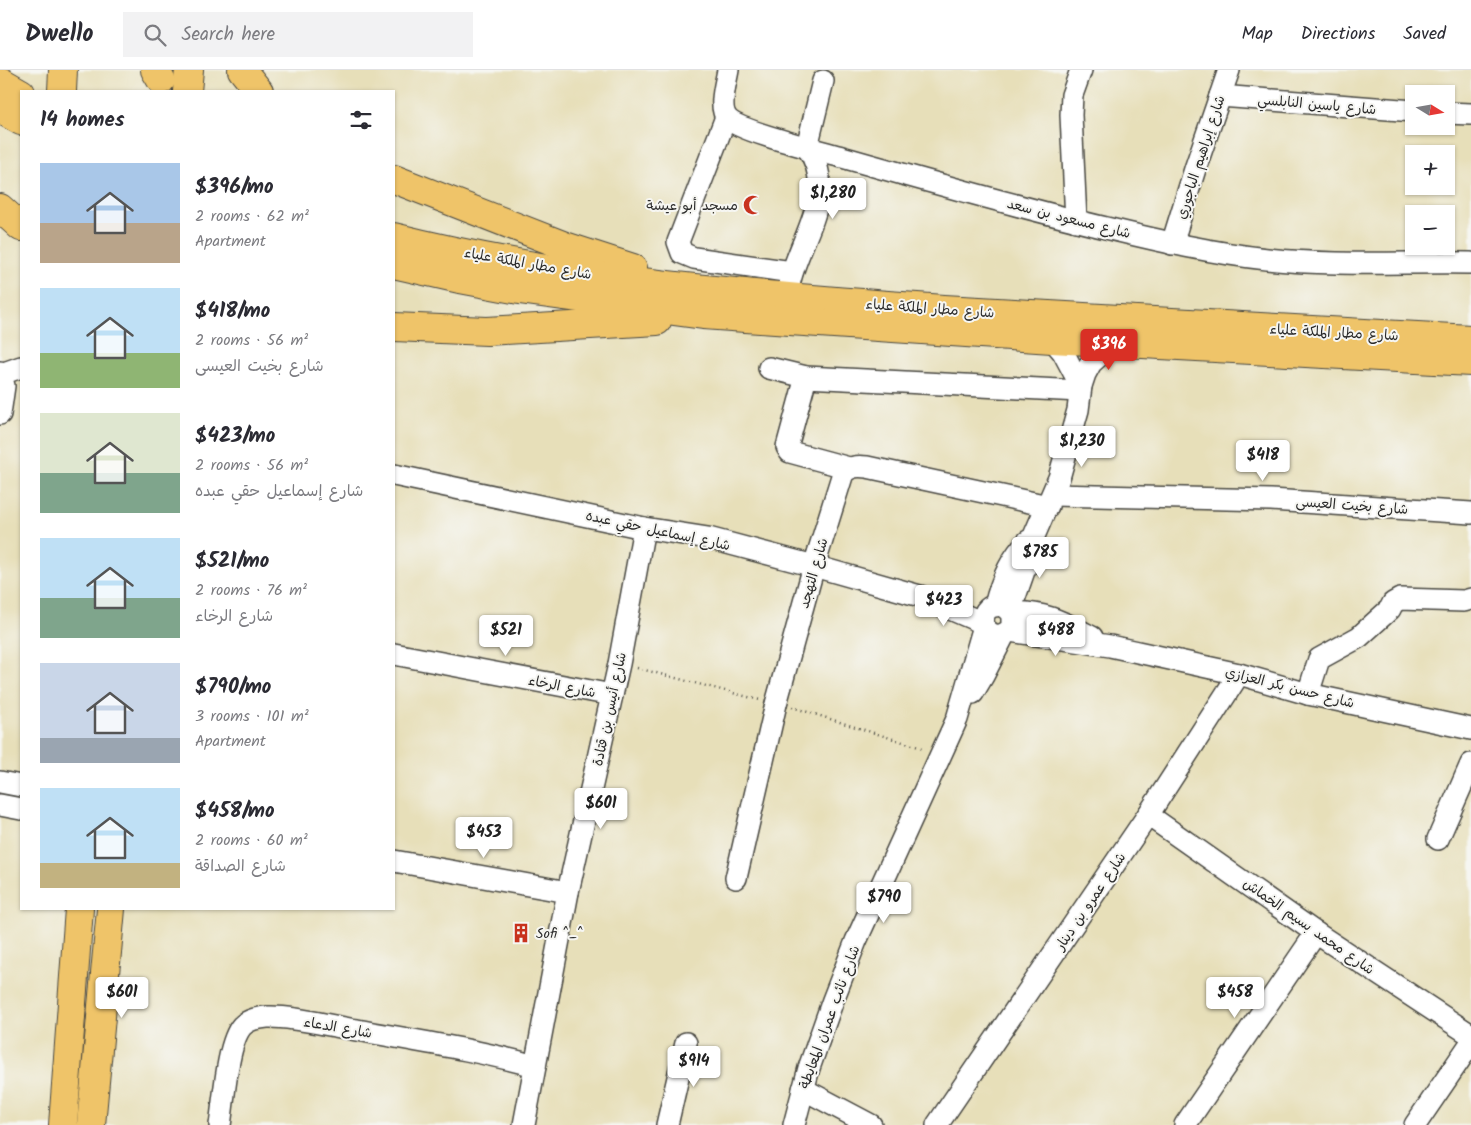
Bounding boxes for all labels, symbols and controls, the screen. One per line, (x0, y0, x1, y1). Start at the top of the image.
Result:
search box (123, 12, 473, 57)
text: Dwello (25, 15, 93, 54)
text: Search here (181, 20, 275, 50)
text: Map (1241, 20, 1273, 49)
text: Directions (1301, 20, 1375, 49)
text: Saved (1403, 20, 1446, 49)
icon: search (141, 21, 169, 49)
north arrow (1405, 85, 1455, 135)
map controls (1405, 85, 1455, 255)
street label: شارع ياسين النابلسي (1257, 89, 1377, 122)
street label: شارع إبراهيم الباجوري (1171, 92, 1231, 222)
text: 14 homes (40, 104, 125, 137)
icon: filters (347, 106, 375, 134)
button: + (1405, 145, 1455, 195)
text: $396/mo (195, 171, 274, 204)
pin: $1,280 (792, 178, 874, 220)
text: $1,280 (810, 181, 856, 206)
icon: home (80, 183, 140, 243)
street label: شارع مسعود بن سعد (1005, 193, 1133, 245)
mosque icon: مسجد أبو عيشة (742, 194, 764, 216)
place label: مسجد أبو عيشة (646, 195, 738, 217)
text: 2 rooms · 62 m² (195, 204, 309, 229)
button: − (1405, 205, 1455, 255)
text: Apartment (195, 229, 266, 254)
street label: شارع مطار الملكة علياء (462, 242, 593, 286)
street label: شارع مطار الملكة علياء (865, 294, 995, 324)
text: $418/mo (195, 295, 270, 328)
icon: home (80, 308, 140, 368)
street label: شارع مطار الملكة علياء (1269, 319, 1399, 347)
text: 2 rooms · 56 m² (195, 328, 308, 353)
pin: $396 (1079, 328, 1139, 371)
text: $396 (1092, 332, 1127, 357)
text: شارع بخيت العيسى (195, 354, 324, 379)
text: $423/mo (195, 420, 275, 453)
pin: $1,230 (1041, 426, 1123, 468)
text: $1,230 (1060, 429, 1104, 454)
icon: home (80, 433, 140, 493)
pin: $418 (1233, 440, 1293, 482)
text: $418 (1247, 443, 1279, 468)
text: 2 rooms · 56 m² (195, 453, 308, 478)
text: شارع إسماعيل حقي عبده (195, 479, 363, 504)
street label: شارع بخيت العيسى (1295, 491, 1409, 521)
street label: شارع إسماعيل حقي عبده (583, 505, 732, 558)
street label: شارع التهجد (793, 535, 835, 611)
pin: $785 (1010, 536, 1070, 579)
text: $785 (1023, 540, 1057, 565)
text: $521/mo (195, 545, 269, 578)
icon: home (80, 558, 140, 618)
text: 2 rooms · 76 m² (195, 578, 307, 603)
pin: $423 (914, 584, 974, 627)
text: $423 (926, 588, 962, 613)
text: شارع الرخاء (195, 604, 273, 629)
pin: $521 (476, 614, 536, 657)
pin: $488 (1026, 614, 1086, 657)
text: $521 (490, 618, 522, 643)
text: $488 (1037, 618, 1075, 643)
street label: شارع أنيس بن قتادة (587, 650, 633, 768)
street label: شارع حسن بكر العزازي (1223, 661, 1357, 715)
street label: شارع الرخاء (526, 670, 597, 704)
text: $790/mo (195, 671, 271, 704)
icon: home (80, 683, 140, 743)
text: 3 rooms · 101 m² (195, 704, 309, 729)
text: Apartment (195, 729, 266, 754)
pin: $601 (571, 788, 631, 830)
text: $601 (585, 791, 617, 816)
text: $458/mo (195, 795, 275, 828)
icon: home (80, 808, 140, 868)
pin: $453 (454, 816, 514, 859)
text: $453 (466, 820, 502, 845)
text: 2 rooms · 60 m² (195, 828, 308, 853)
street label: شارع عمرو بن دينار (1049, 848, 1132, 956)
text: شارع الصداقة (195, 854, 286, 879)
street label: شارع محمد بسيم الخماش (1238, 873, 1379, 981)
pin: $790 (854, 882, 914, 924)
text: $790 (867, 885, 901, 910)
building icon: Sofi ^_^ (510, 922, 532, 944)
place label: Sofi ^_^ (536, 923, 583, 945)
street label: شارع نائب عمران المعايطة (794, 942, 866, 1092)
pin: $601 (92, 976, 152, 1019)
pin: $458 (1205, 976, 1265, 1019)
text: $601 (106, 980, 138, 1005)
text: $458 (1217, 980, 1253, 1005)
street label: شارع الدعاء (302, 1011, 374, 1045)
pin: $914 (664, 1046, 724, 1088)
text: $914 (678, 1049, 710, 1074)

